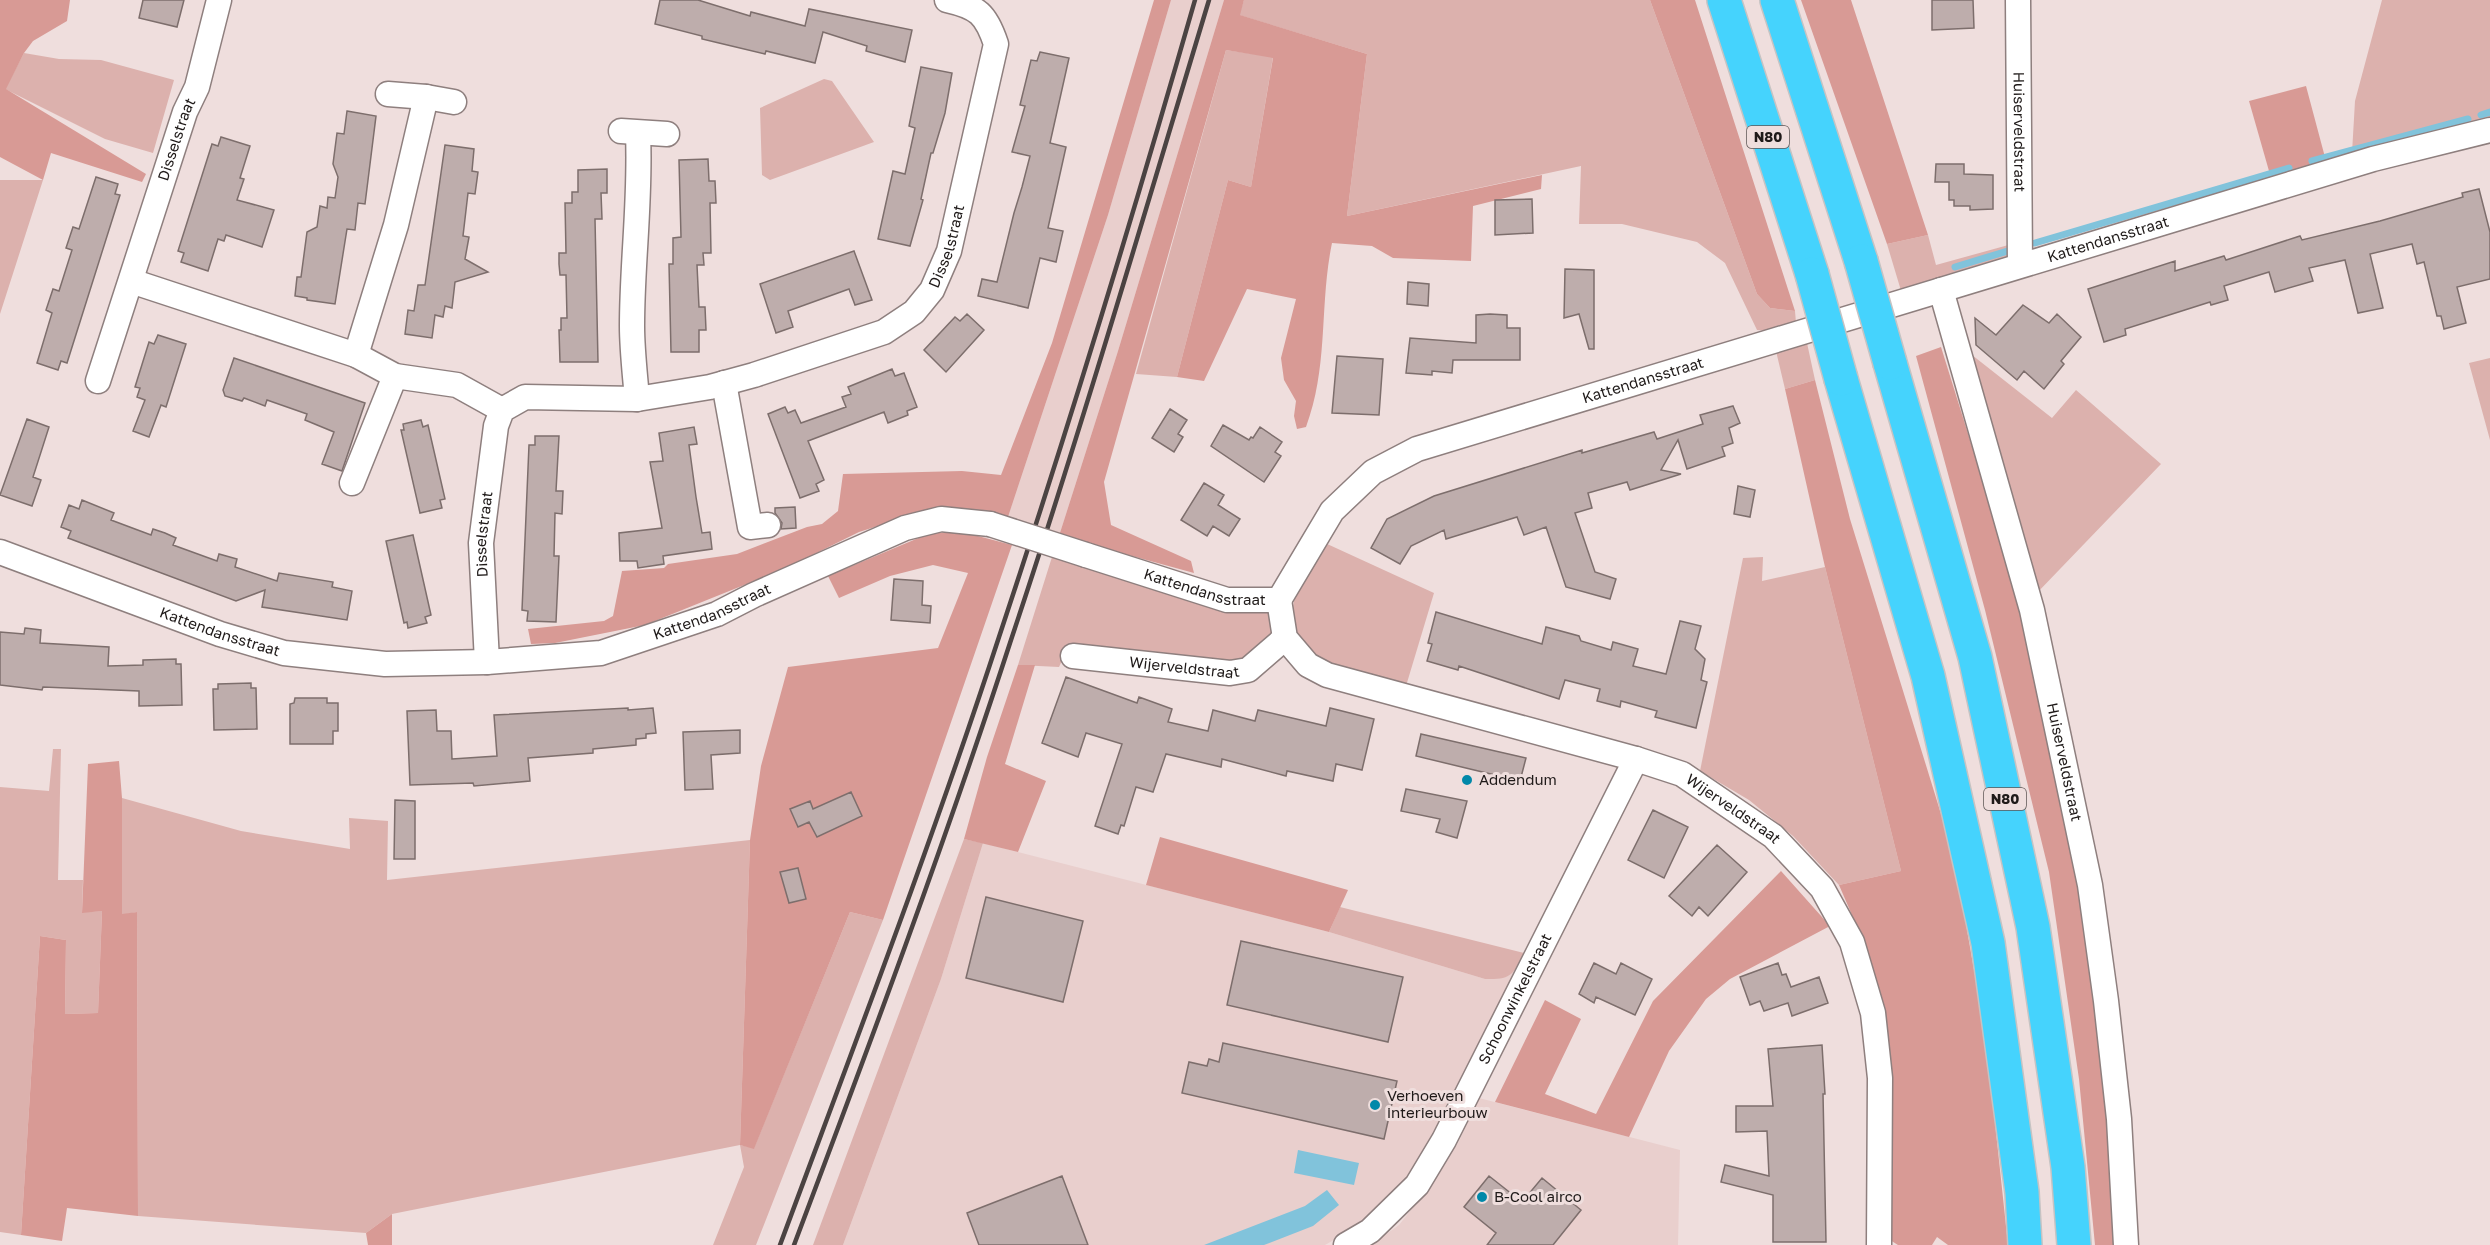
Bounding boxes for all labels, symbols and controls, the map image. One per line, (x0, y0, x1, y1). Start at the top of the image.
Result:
street label: Huiserveldstraat (2011, 72, 2029, 192)
street label: Disselstraat (153, 95, 198, 183)
road number: N80 (1747, 126, 1789, 148)
street label: Disselstraat (924, 203, 967, 290)
street label: Kattendansstraat (2045, 212, 2171, 265)
street label: Kattendansstraat (1580, 353, 1705, 406)
street label: Disselstraat (471, 490, 496, 578)
street label: Kattendansstraat (1142, 564, 1266, 608)
street label: Kattendansstraat (651, 579, 773, 643)
street label: Kattendansstraat (158, 602, 282, 659)
street label: Wijerveldstraat (1128, 652, 1241, 681)
street label: Huiserveldstraat (2044, 701, 2086, 823)
street label: Wijerveldstraat (1683, 769, 1785, 847)
place label: Addendum (1479, 770, 1557, 788)
marker: Addendum (1460, 773, 1474, 787)
road number: N80 (1984, 788, 2026, 810)
street label: Schoonwinkelstraat (1474, 930, 1555, 1067)
place label: Verhoeven interieurbouw (1387, 1086, 1488, 1121)
marker: Verhoeven interieurbouw (1368, 1098, 1382, 1112)
place label: B-Cool airco (1494, 1187, 1582, 1205)
marker: B-Cool airco (1475, 1190, 1489, 1204)

